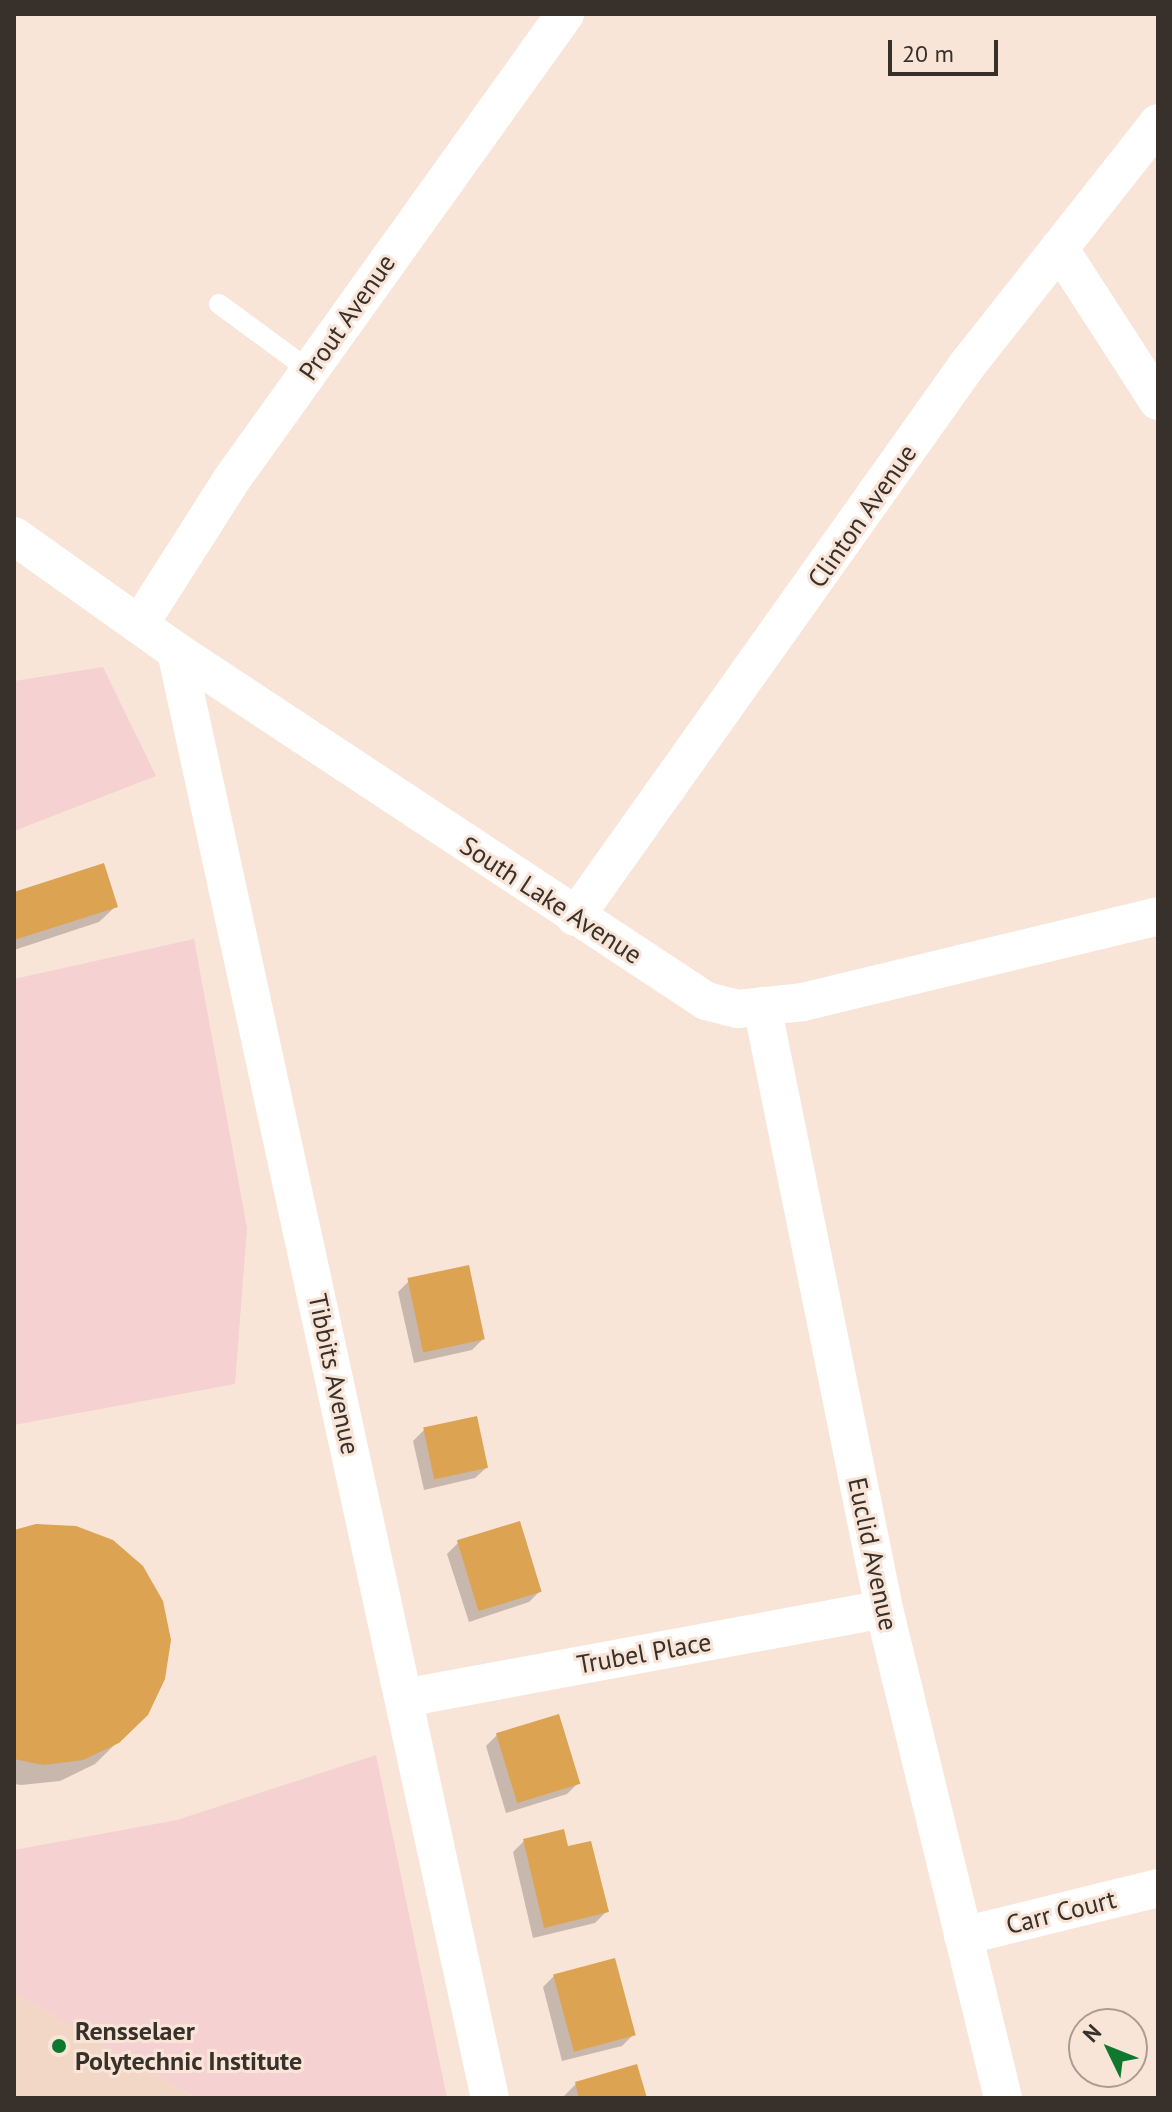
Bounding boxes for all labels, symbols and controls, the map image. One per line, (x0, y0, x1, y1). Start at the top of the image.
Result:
scale bar (892, 24, 1002, 74)
text: 20 m (902, 38, 954, 69)
street label: Prout Avenue (292, 248, 402, 386)
street label: Clinton Avenue (801, 438, 923, 594)
street label: South Lake Avenue (454, 829, 648, 971)
street label: Tibbits Avenue (302, 1290, 366, 1458)
street label: Euclid Avenue (841, 1474, 905, 1634)
street label: Trubel Place (574, 1626, 714, 1680)
street label: Carr Court (1003, 1883, 1119, 1941)
north arrow (1068, 2008, 1148, 2088)
place label: Rensselaer Polytechnic Institute (75, 2015, 303, 2076)
text: N (1077, 2018, 1107, 2048)
marker: Rensselaer Polytechnic Institute (50, 2037, 68, 2055)

